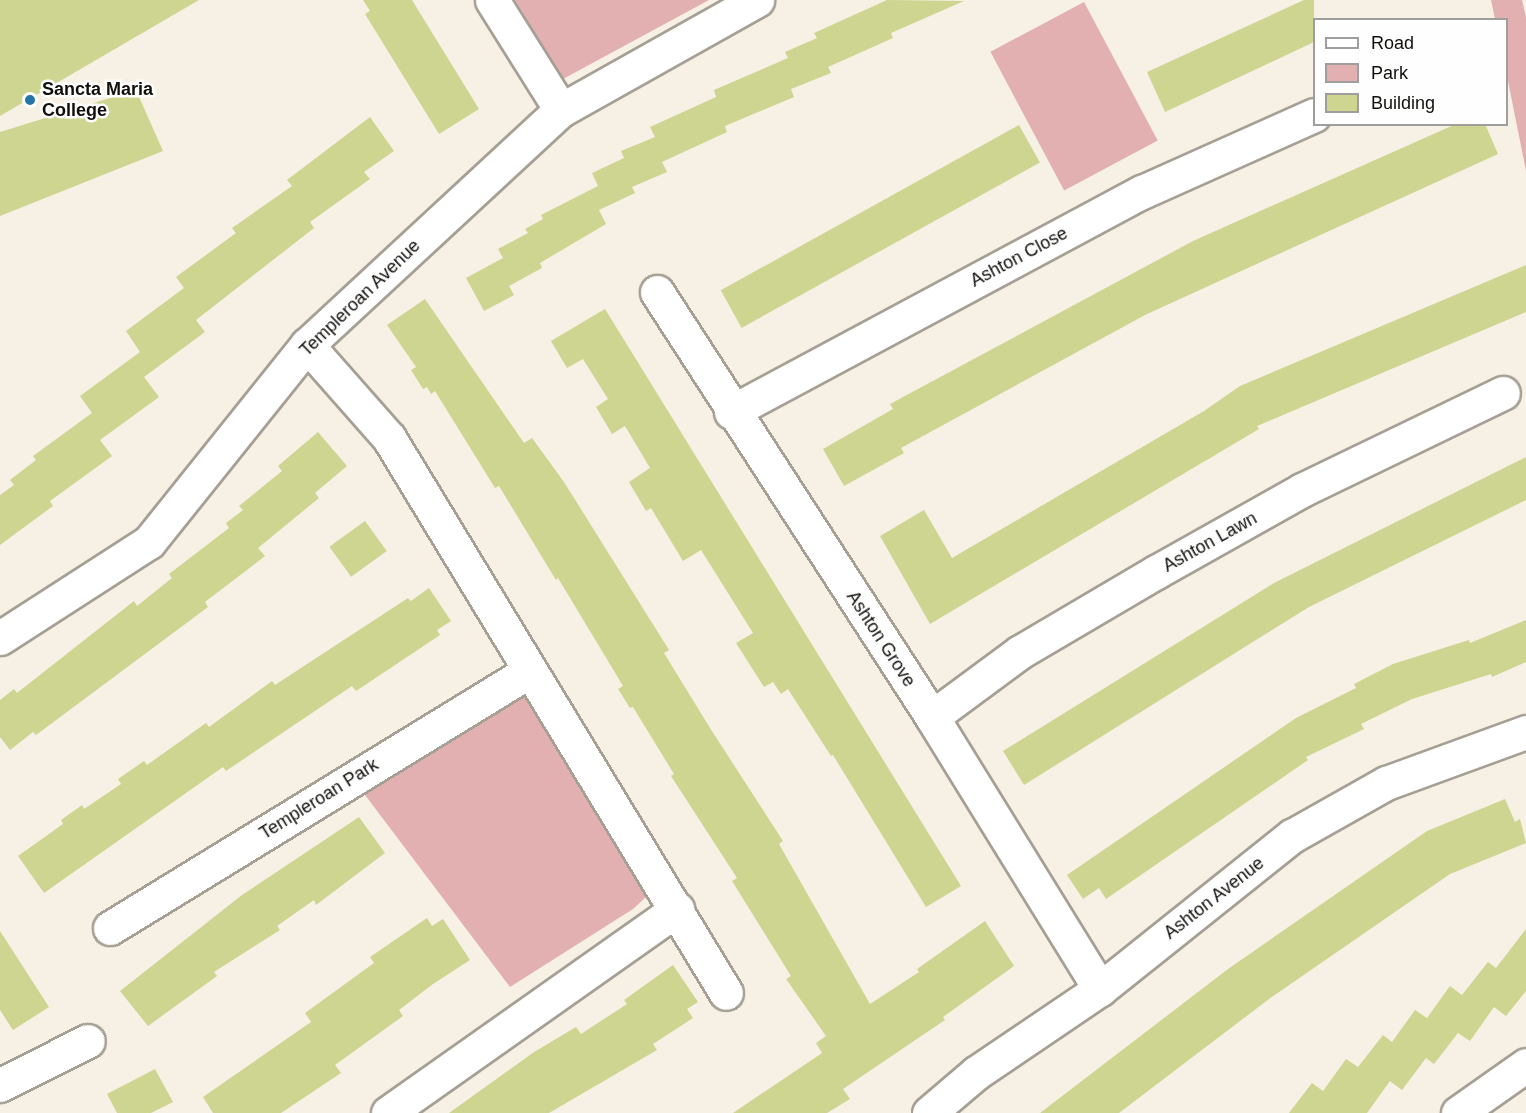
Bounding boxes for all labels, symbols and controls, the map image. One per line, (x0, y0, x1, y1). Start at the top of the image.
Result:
legend (1313, 18, 1508, 126)
text: Road (1371, 33, 1414, 53)
text: Park (1371, 63, 1408, 83)
place label: Sancta Maria College (42, 79, 153, 122)
marker: Sancta Maria College (23, 93, 37, 107)
text: Building (1371, 93, 1435, 113)
street label: Ashton Close (967, 222, 1071, 292)
street label: Templeroan Avenue (295, 235, 425, 361)
street label: Ashton Lawn (1159, 507, 1261, 577)
street label: Ashton Grove (842, 587, 920, 691)
street label: Templeroan Park (256, 754, 382, 844)
street label: Ashton Avenue (1159, 852, 1269, 944)

